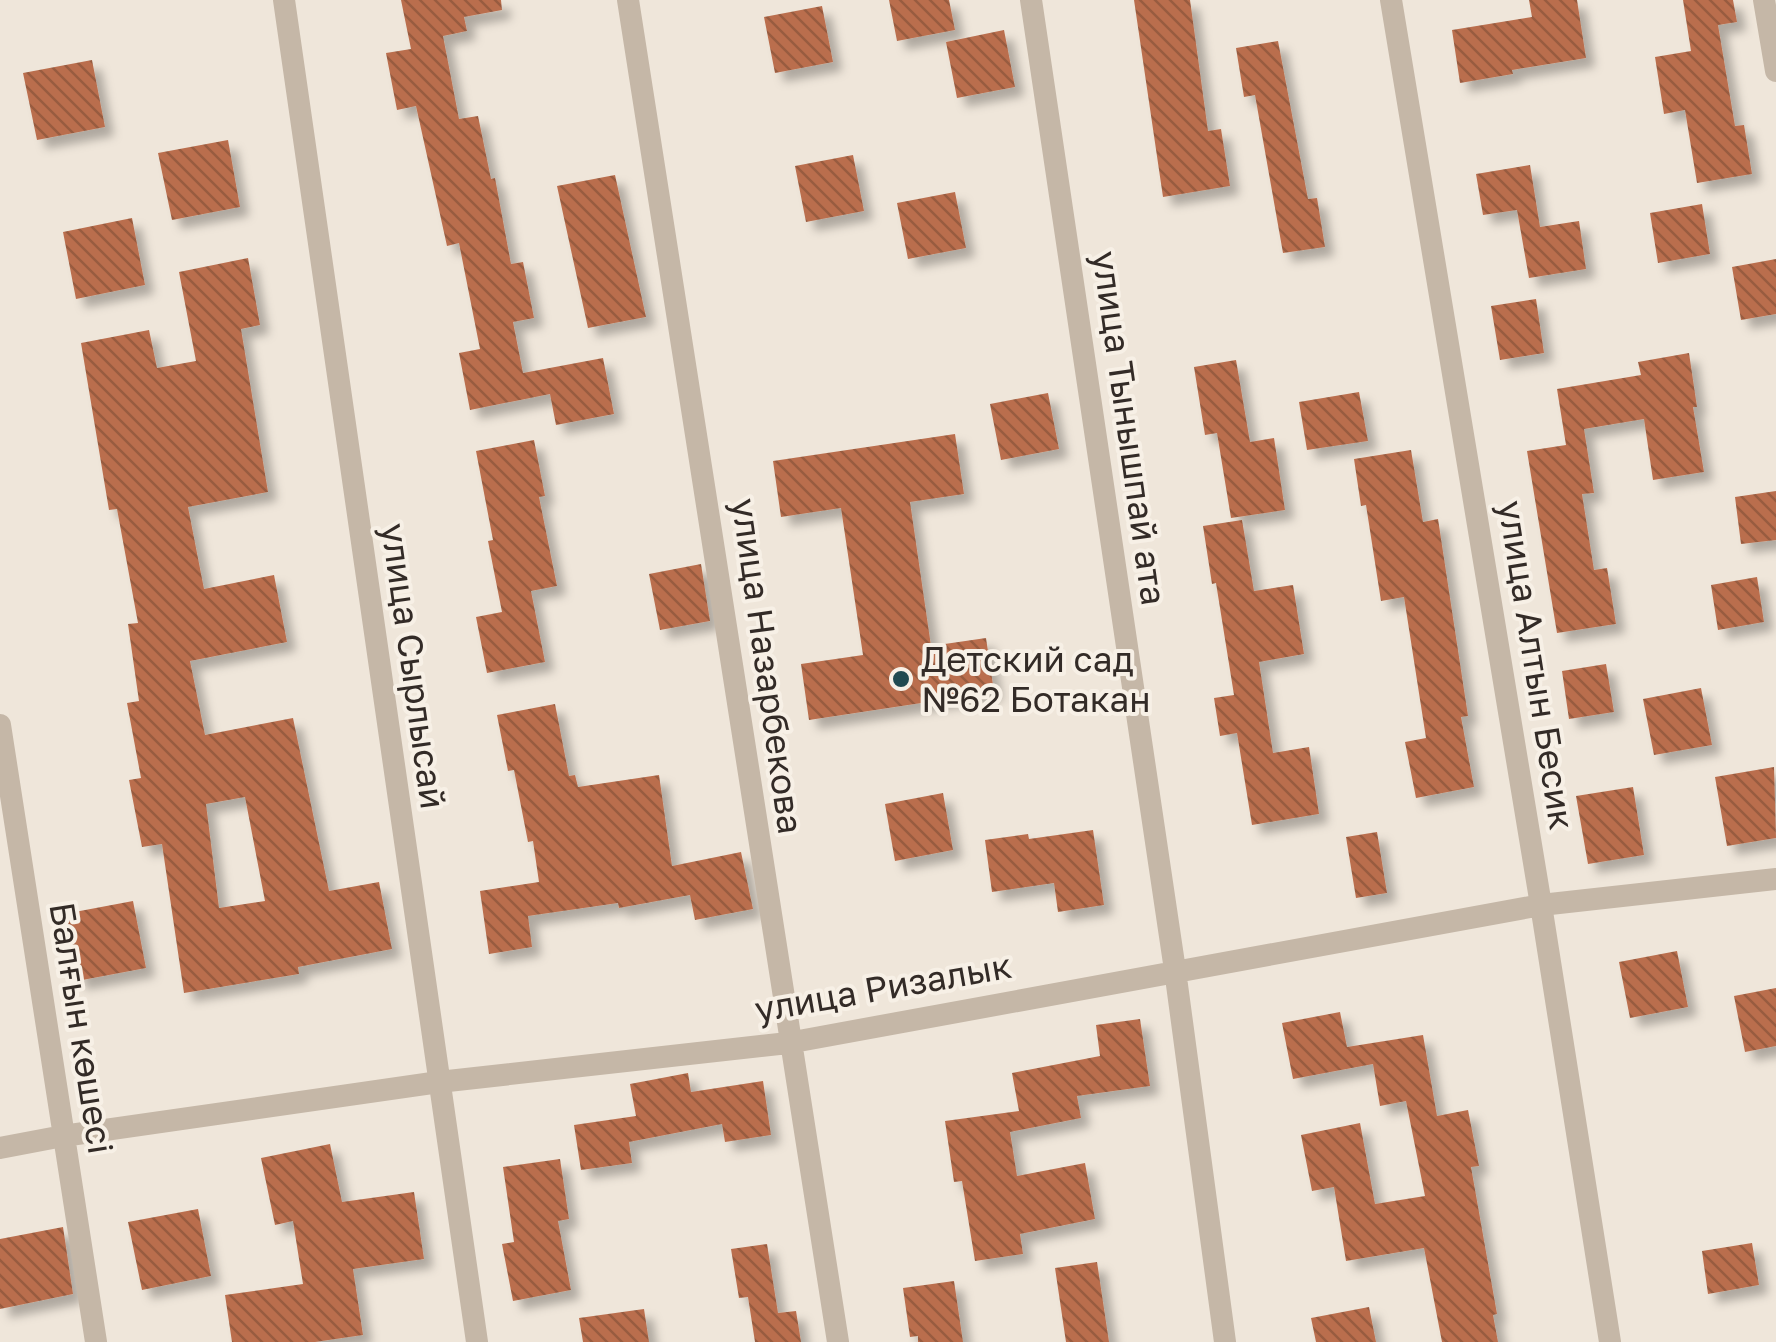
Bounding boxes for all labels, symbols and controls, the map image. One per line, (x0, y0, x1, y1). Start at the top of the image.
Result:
street label: улица Тынышпай ата (1084, 248, 1176, 608)
street label: улица Назарбекова (724, 495, 812, 837)
street label: улица Алтын Бесик (1490, 497, 1584, 833)
street label: улица Сырлысай (373, 520, 455, 812)
place label: Детский сад №62 Ботакан (921, 638, 1151, 720)
marker: Детский сад №62 Ботакан (890, 668, 912, 690)
street label: Балғын көшесі (41, 899, 123, 1157)
street label: улица Ризалык (751, 944, 1015, 1030)

